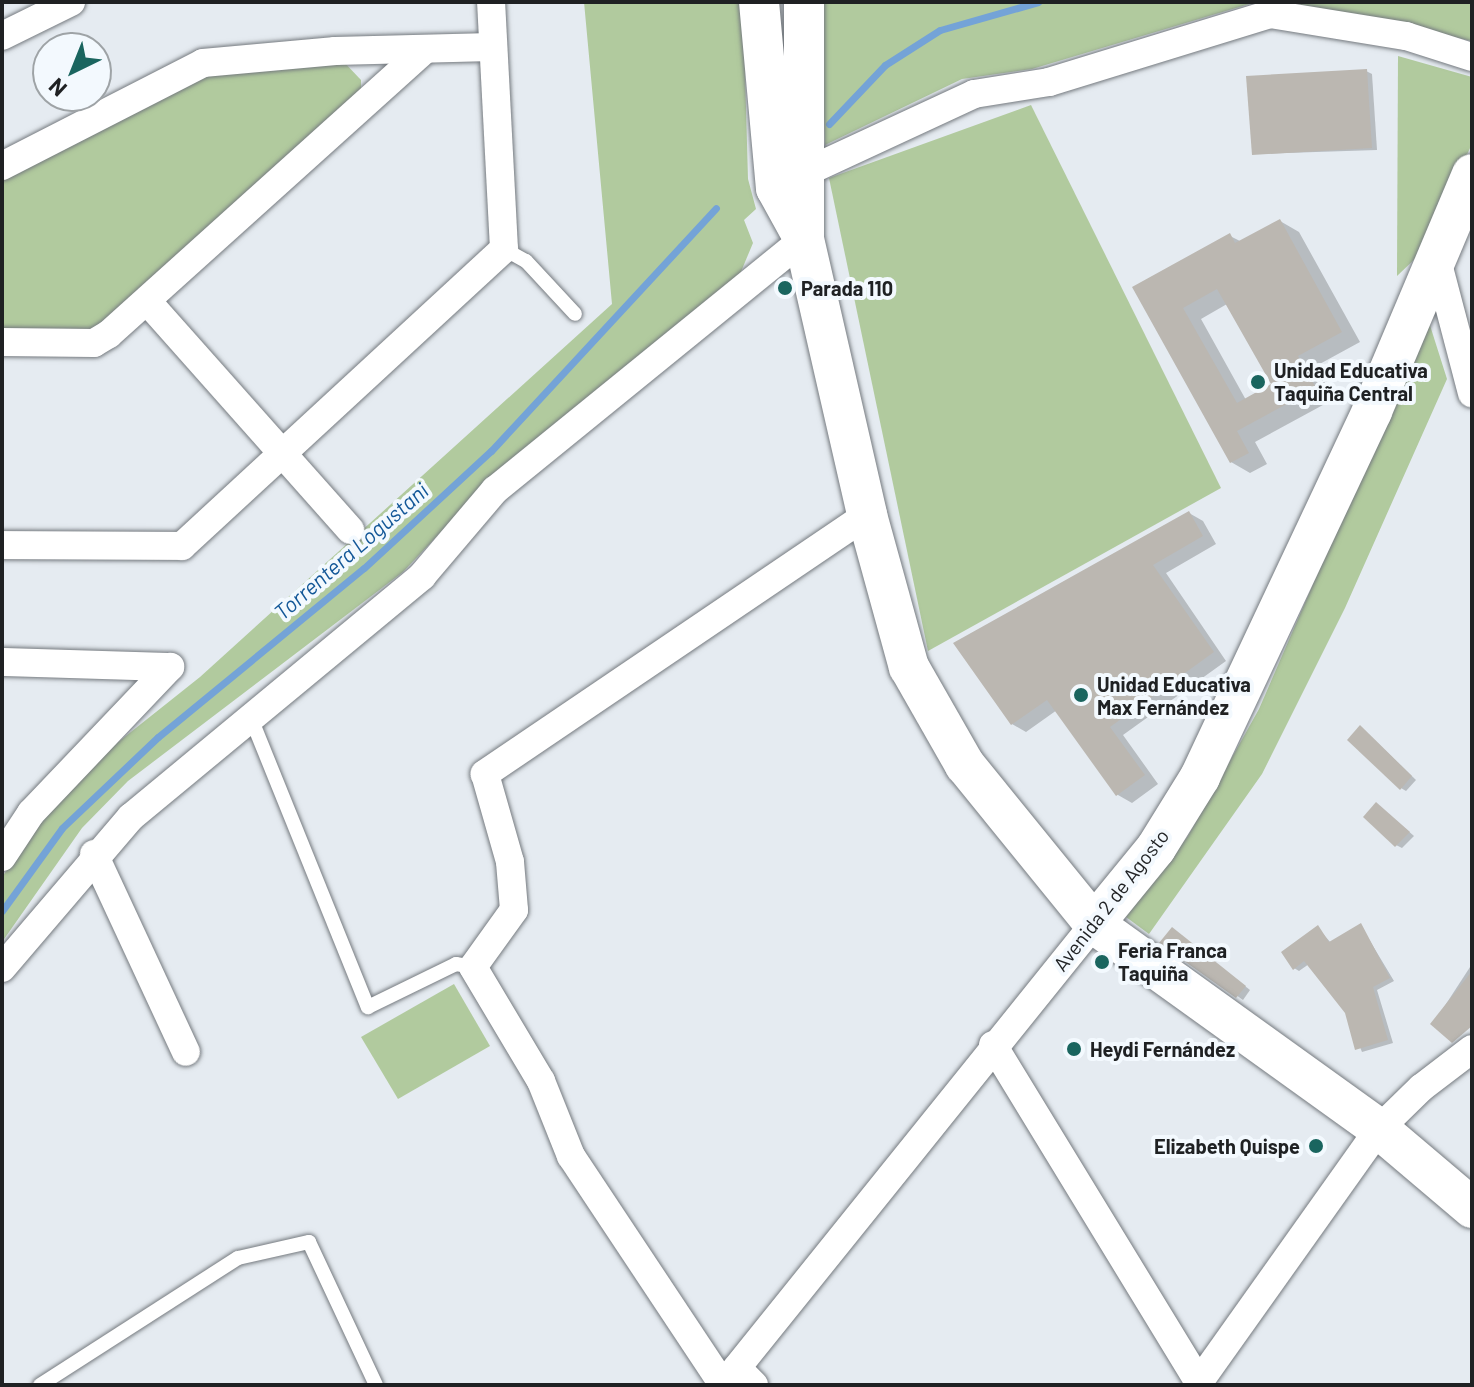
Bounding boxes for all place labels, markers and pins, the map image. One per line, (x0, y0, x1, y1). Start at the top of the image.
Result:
place label: Parada 110 (801, 276, 893, 300)
marker: Parada 110 (776, 279, 794, 297)
place label: Unidad Educativa Taquiña Central (1274, 358, 1428, 405)
marker: Unidad Educativa Taquiña Central (1249, 373, 1267, 391)
place label: Unidad Educativa Max Fernández (1097, 672, 1251, 719)
marker: Unidad Educativa Max Fernández (1072, 686, 1090, 704)
place label: Feria Franca Taquiña (1118, 938, 1227, 985)
marker: Feria Franca Taquiña (1093, 953, 1111, 971)
place label: Heydi Fernández (1090, 1037, 1235, 1061)
marker: Heydi Fernández (1065, 1040, 1083, 1058)
place label: Elizabeth Quispe (1154, 1134, 1300, 1158)
marker: Elizabeth Quispe (1307, 1137, 1325, 1155)

